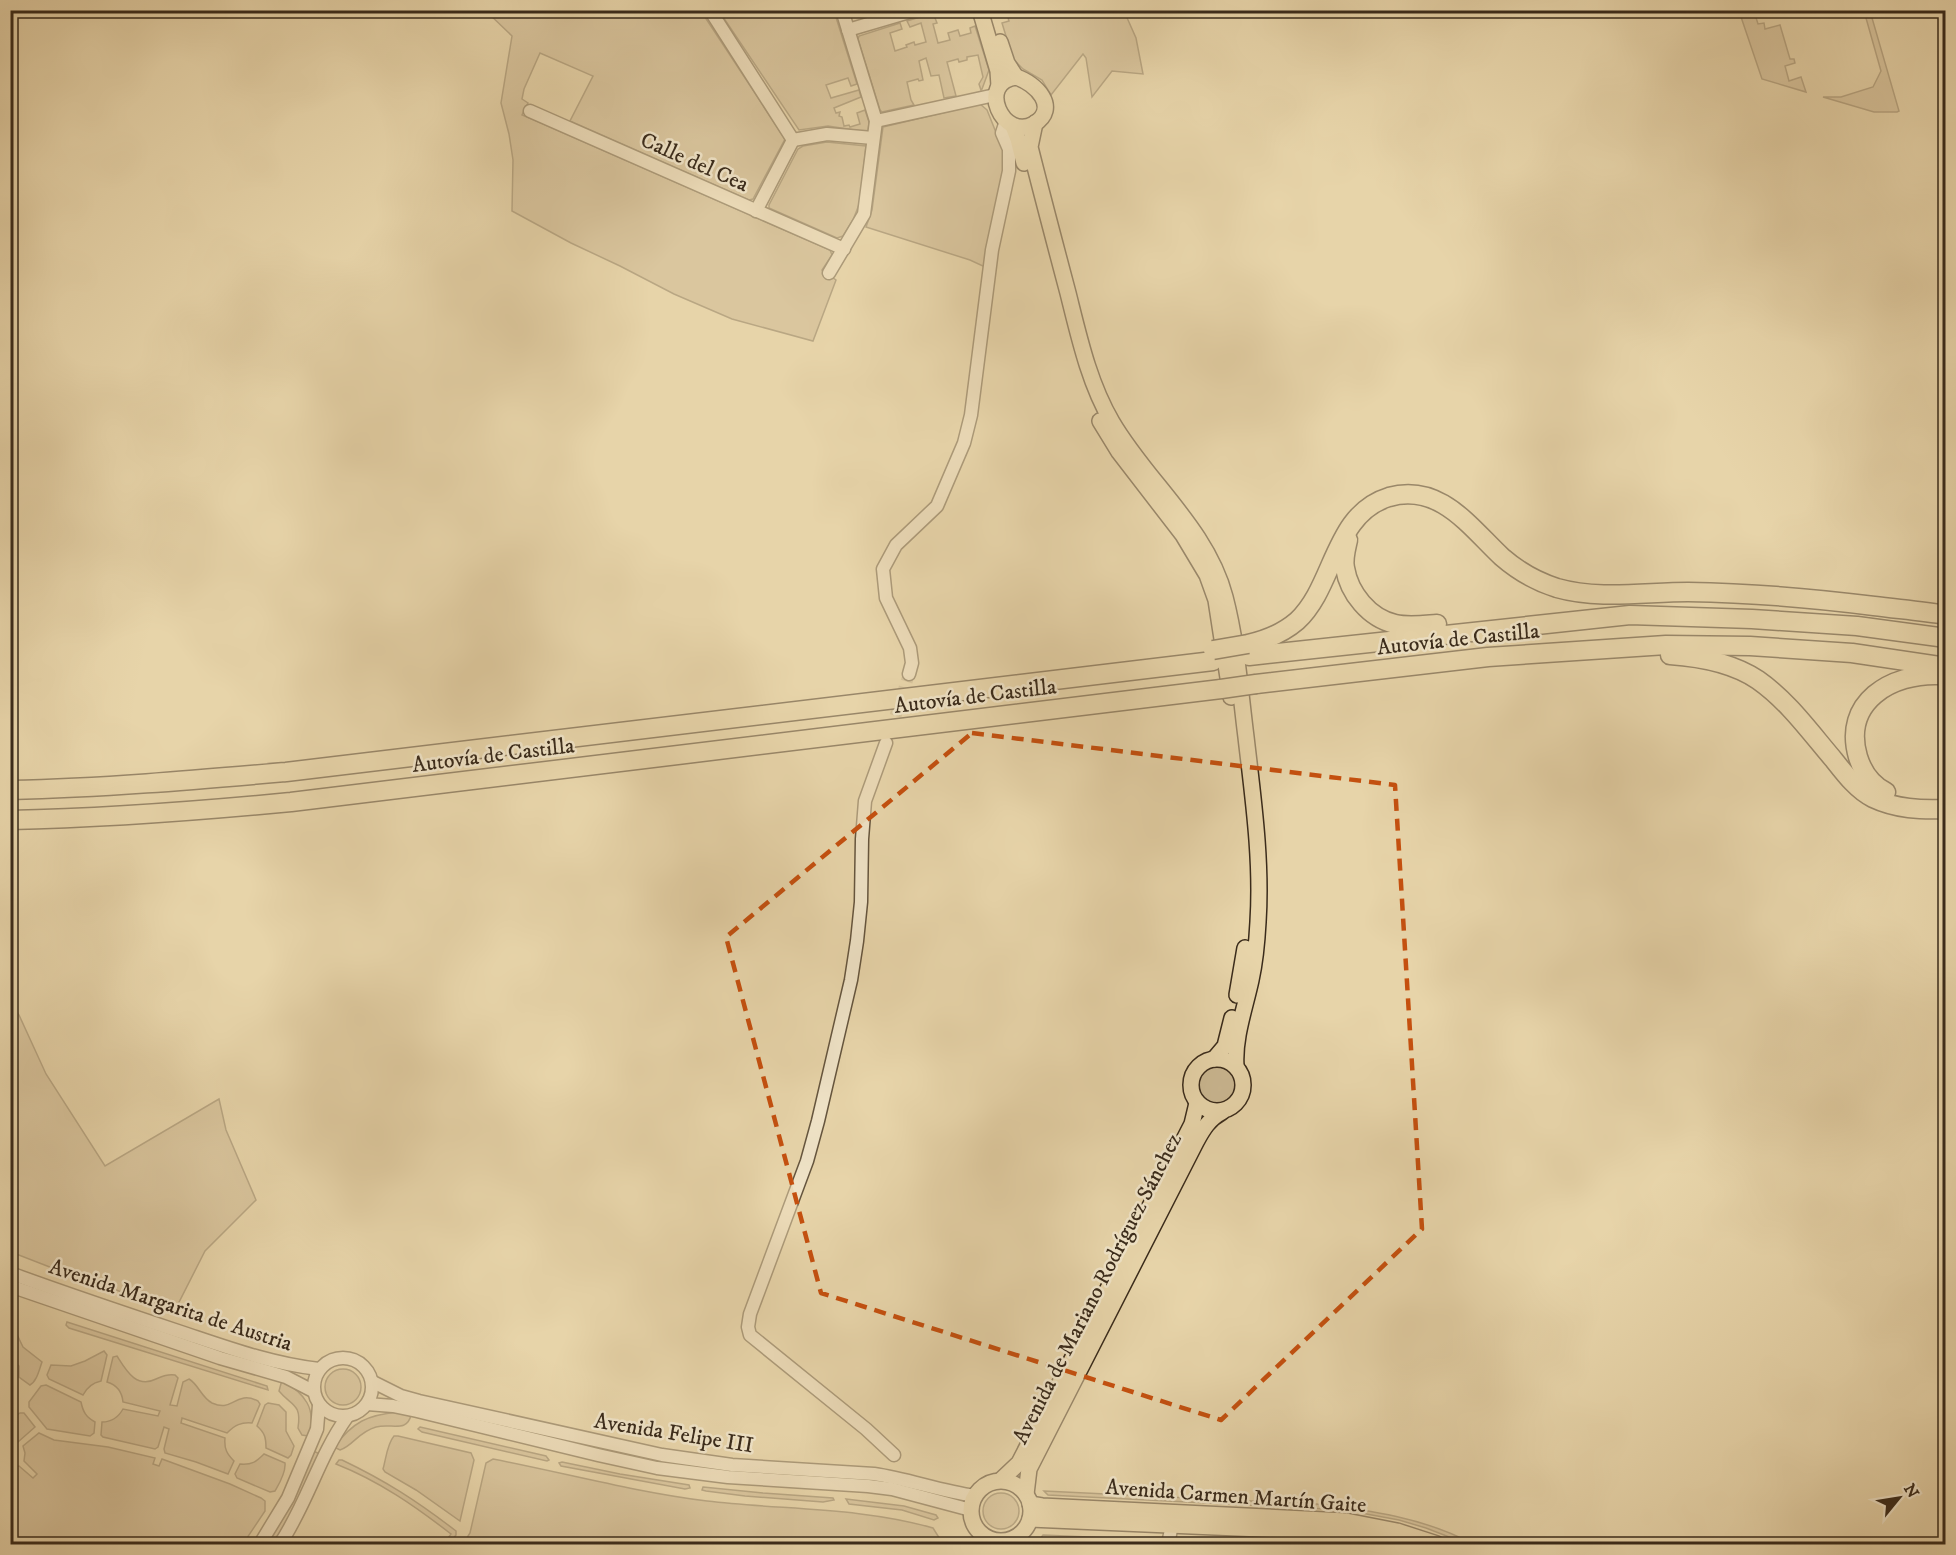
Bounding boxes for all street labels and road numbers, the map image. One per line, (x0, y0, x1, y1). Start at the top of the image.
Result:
street label: Calle del Cea (636, 127, 753, 198)
street label: Autovía de Castilla (1376, 617, 1541, 661)
street label: Autovía de Castilla (893, 673, 1058, 720)
street label: Autovía de Castilla (411, 732, 576, 779)
street label: Avenida de Mariano Rodríguez Sánchez (1007, 1128, 1188, 1449)
street label: Avenida Margarita de Austria (46, 1253, 296, 1358)
street label: Avenida Felipe III (592, 1408, 755, 1459)
street label: Avenida Carmen Martín Gaite (1105, 1474, 1367, 1519)

